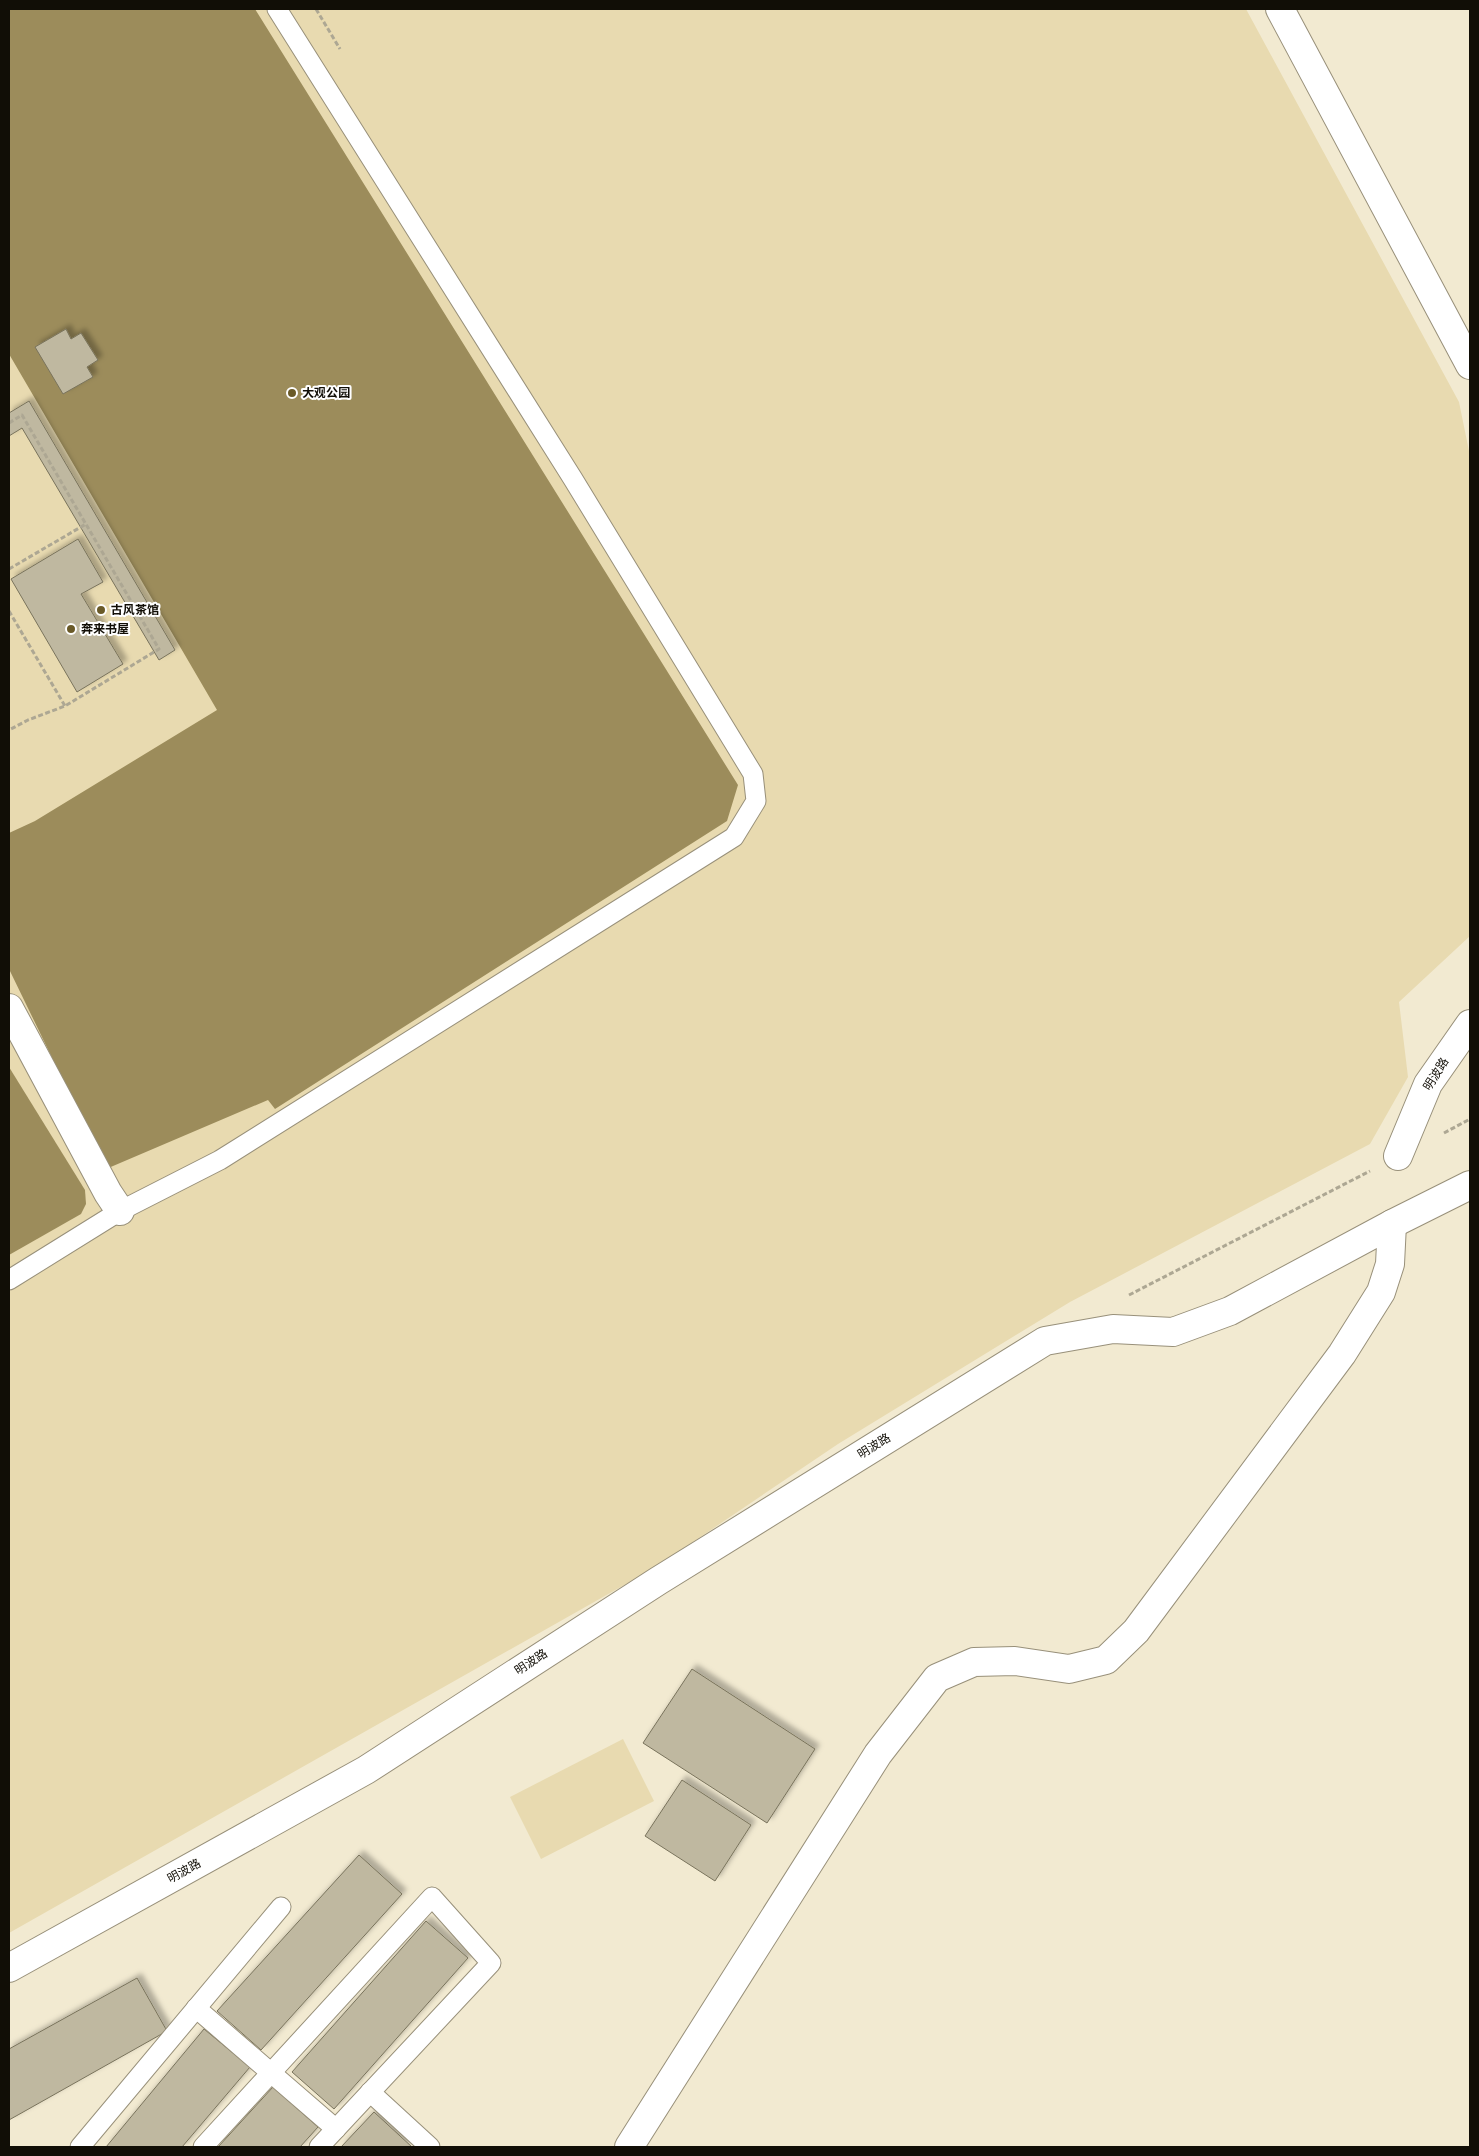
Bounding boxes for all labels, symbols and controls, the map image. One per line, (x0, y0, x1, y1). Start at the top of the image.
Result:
place label: 大观公园 (302, 385, 350, 400)
marker: 大观公园 (286, 387, 298, 399)
place label: 古风茶馆 (111, 602, 159, 617)
marker: 古风茶馆 (95, 604, 107, 616)
place label: 奔来书屋 (81, 621, 129, 636)
marker: 奔来书屋 (65, 623, 77, 635)
street label: 明波路 (1420, 1054, 1451, 1093)
street label: 明波路 (854, 1430, 893, 1461)
street label: 明波路 (512, 1645, 550, 1678)
street label: 明波路 (164, 1855, 203, 1886)

